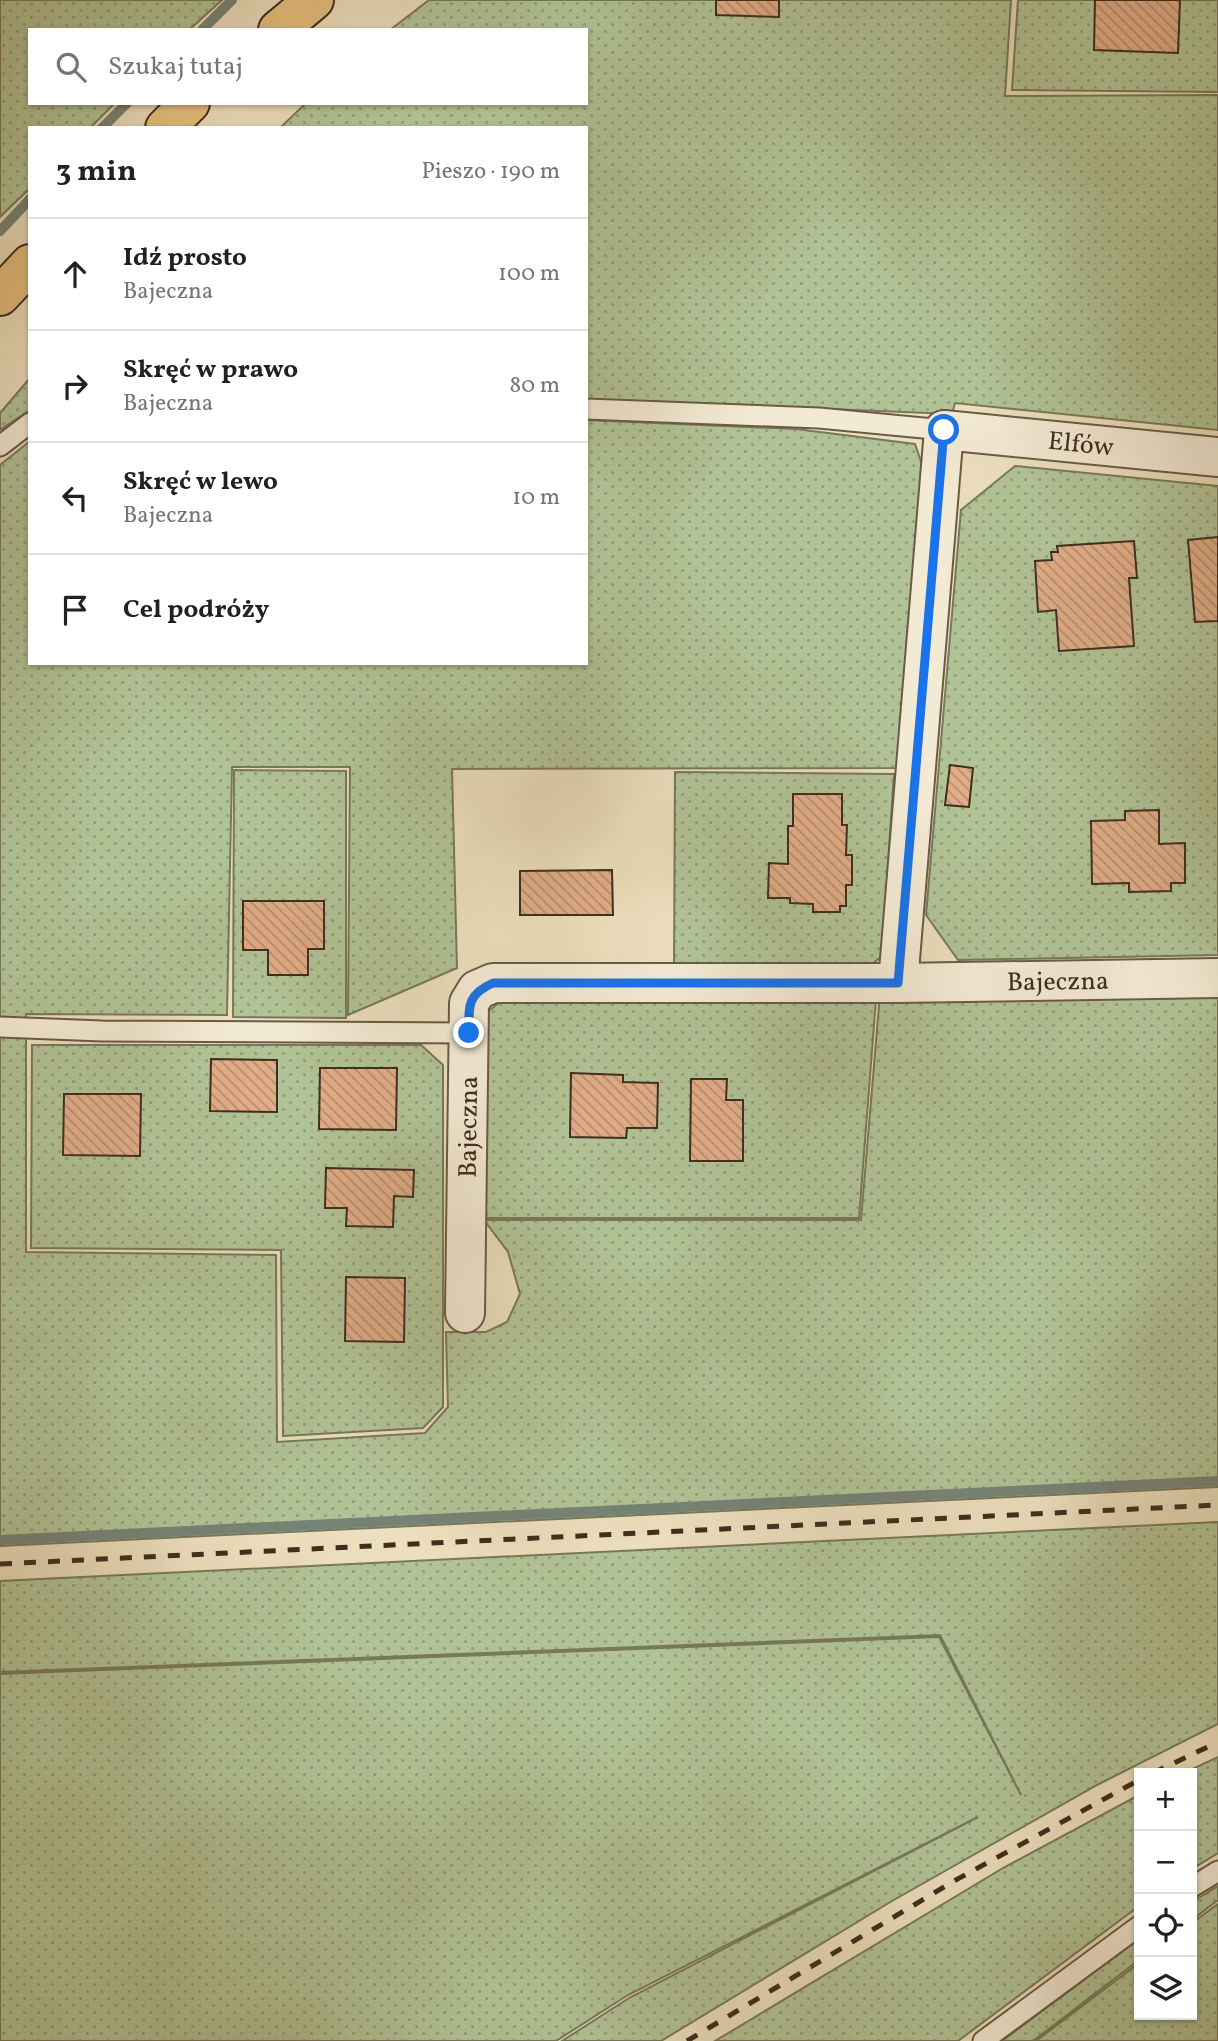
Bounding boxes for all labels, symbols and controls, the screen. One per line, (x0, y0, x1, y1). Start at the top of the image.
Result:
search box (28, 28, 588, 105)
icon: search (52, 48, 90, 86)
text: Szukaj tutaj (108, 49, 243, 85)
text: 3 min (56, 151, 137, 193)
text: Pieszo · 190 m (421, 156, 560, 188)
text: Idź prosto (123, 240, 247, 276)
icon: ahead (56, 255, 94, 293)
text: 100 m (498, 258, 560, 290)
text: Bajeczna (123, 276, 213, 308)
text: Skręć w prawo (123, 352, 298, 388)
icon: right (56, 367, 94, 405)
text: 80 m (510, 370, 560, 402)
text: Bajeczna (123, 388, 213, 420)
route start (928, 414, 959, 445)
street label: Elfów (1046, 424, 1115, 466)
text: Skręć w lewo (123, 464, 278, 500)
icon: left (56, 479, 94, 517)
text: 10 m (512, 482, 560, 514)
text: Bajeczna (123, 500, 213, 532)
icon: arrive (56, 591, 94, 629)
text: Cel podróży (123, 592, 269, 628)
street label: Bajeczna (1007, 964, 1109, 1001)
route end (453, 1017, 484, 1048)
street label: Bajeczna (451, 1076, 488, 1178)
map controls (1134, 1768, 1197, 2020)
button: + (1134, 1768, 1197, 1831)
button: − (1134, 1831, 1197, 1894)
button: locate (1134, 1894, 1197, 1957)
button: layers (1134, 1957, 1197, 2020)

